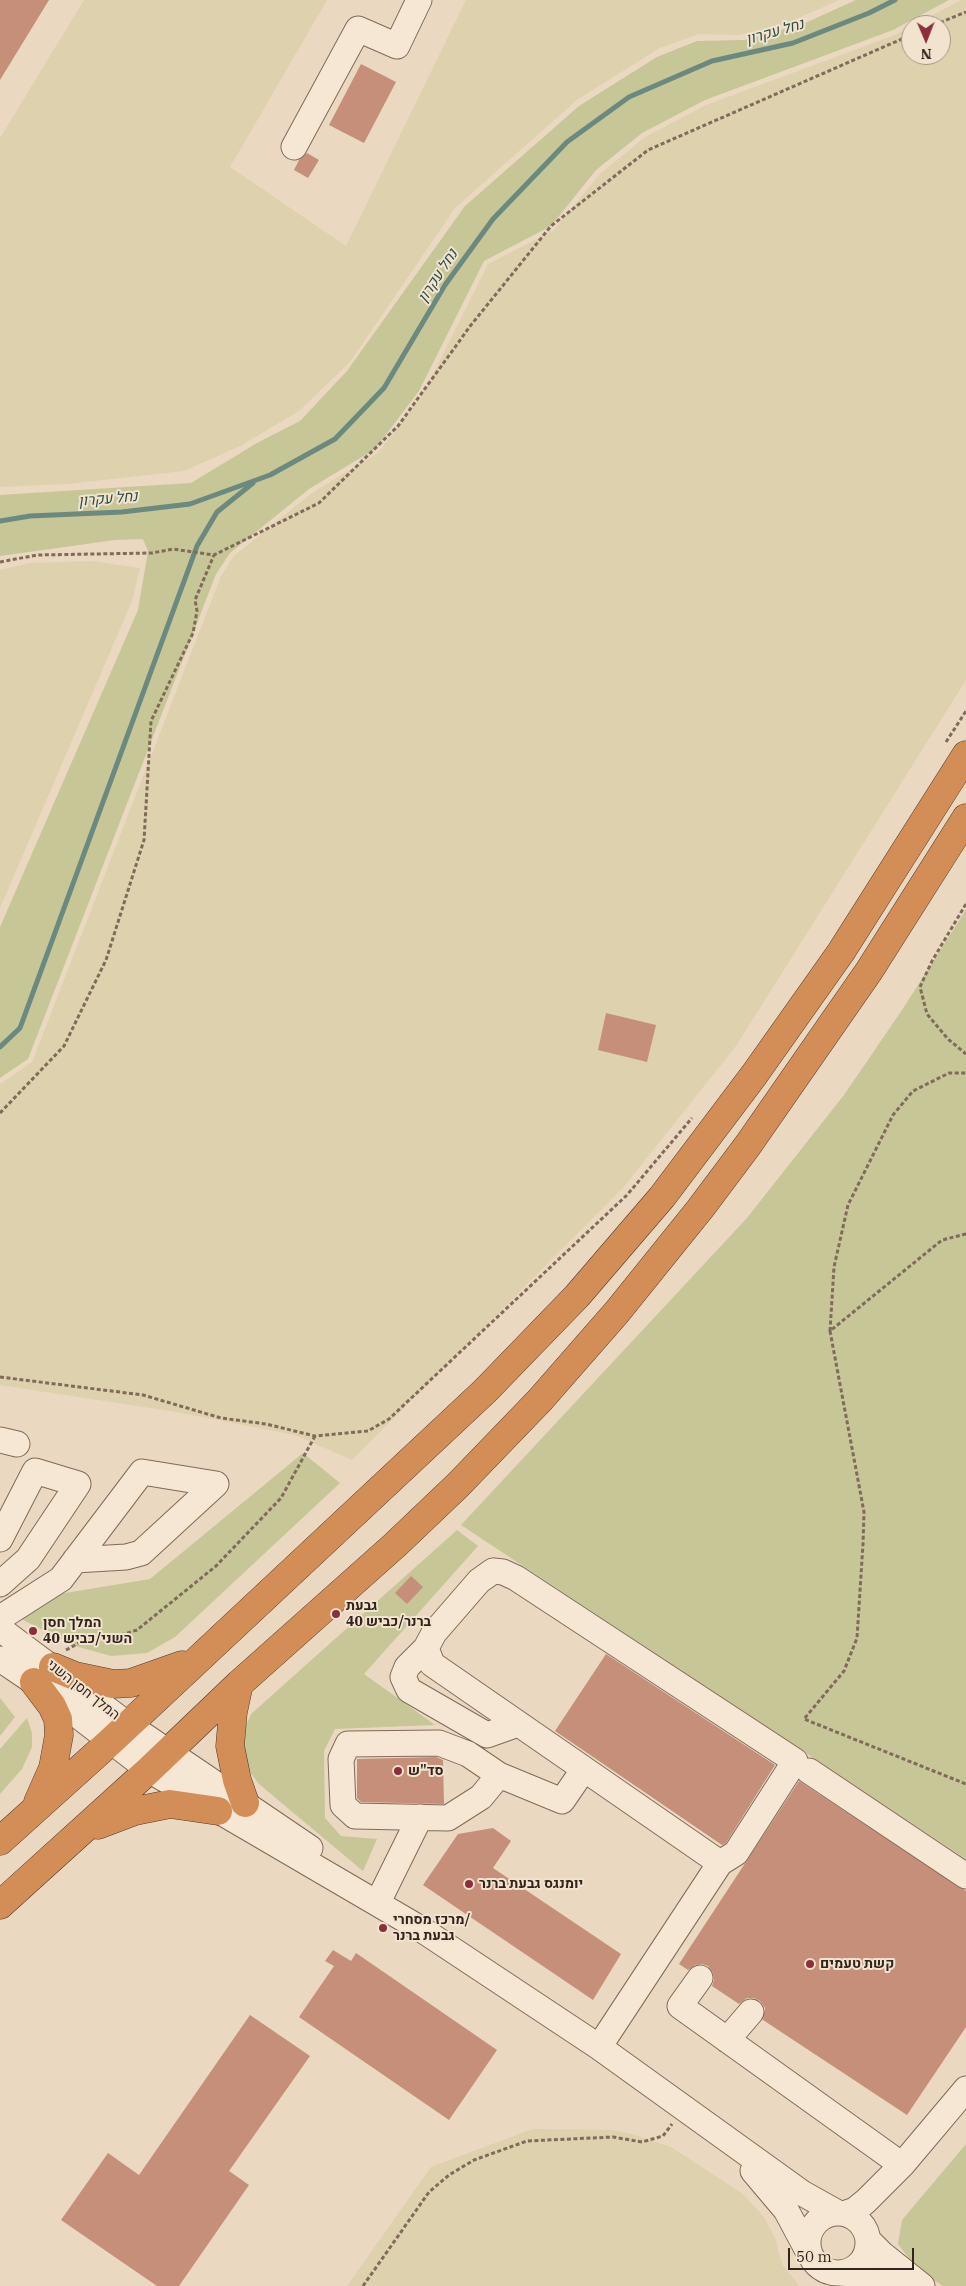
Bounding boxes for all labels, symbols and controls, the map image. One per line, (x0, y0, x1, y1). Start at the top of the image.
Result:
water label: נחל עקרון (744, 15, 806, 49)
north arrow (901, 15, 951, 65)
text: N (921, 45, 932, 63)
water label: נחל עקרון (414, 246, 462, 306)
water label: נחל עקרון (78, 487, 138, 511)
place label: גבעת ברנר/כביש 40 (346, 1598, 431, 1630)
marker: גבעת ברנר/כביש 40 (330, 1608, 342, 1620)
place label: המלך חסן השני/כביש 40 (43, 1615, 132, 1648)
marker: המלך חסן השני/כביש 40 (27, 1625, 39, 1637)
street label: המלך חסן השני (43, 1656, 123, 1724)
place label: סד"ש (408, 1763, 444, 1779)
marker: סד"ש (392, 1765, 404, 1777)
place label: יומנגס גבעת ברנר (479, 1876, 583, 1892)
marker: יומנגס גבעת ברנר (463, 1878, 475, 1890)
place label: מרכז מסחרי/ גבעת ברנר (393, 1912, 470, 1944)
marker: מרכז מסחרי/ גבעת ברנר (377, 1922, 389, 1934)
place label: קשת טעמים (820, 1956, 894, 1972)
marker: קשת טעמים (804, 1958, 816, 1970)
scale bar (791, 2238, 917, 2270)
text: 50 m (796, 2247, 832, 2266)

